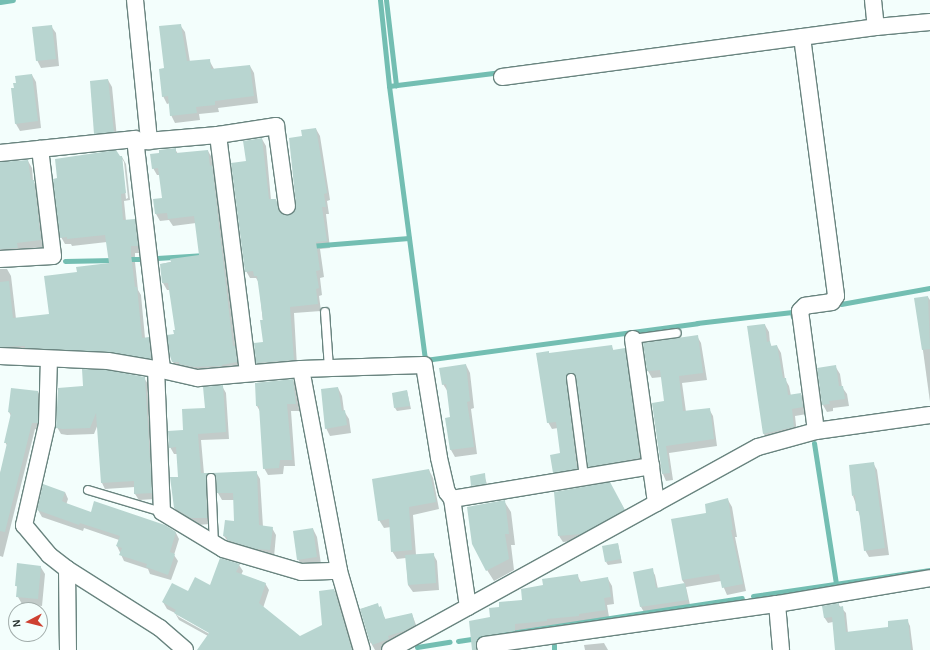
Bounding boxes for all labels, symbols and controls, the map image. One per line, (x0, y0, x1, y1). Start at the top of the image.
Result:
north arrow (8, 602, 48, 642)
text: N (11, 619, 23, 628)

